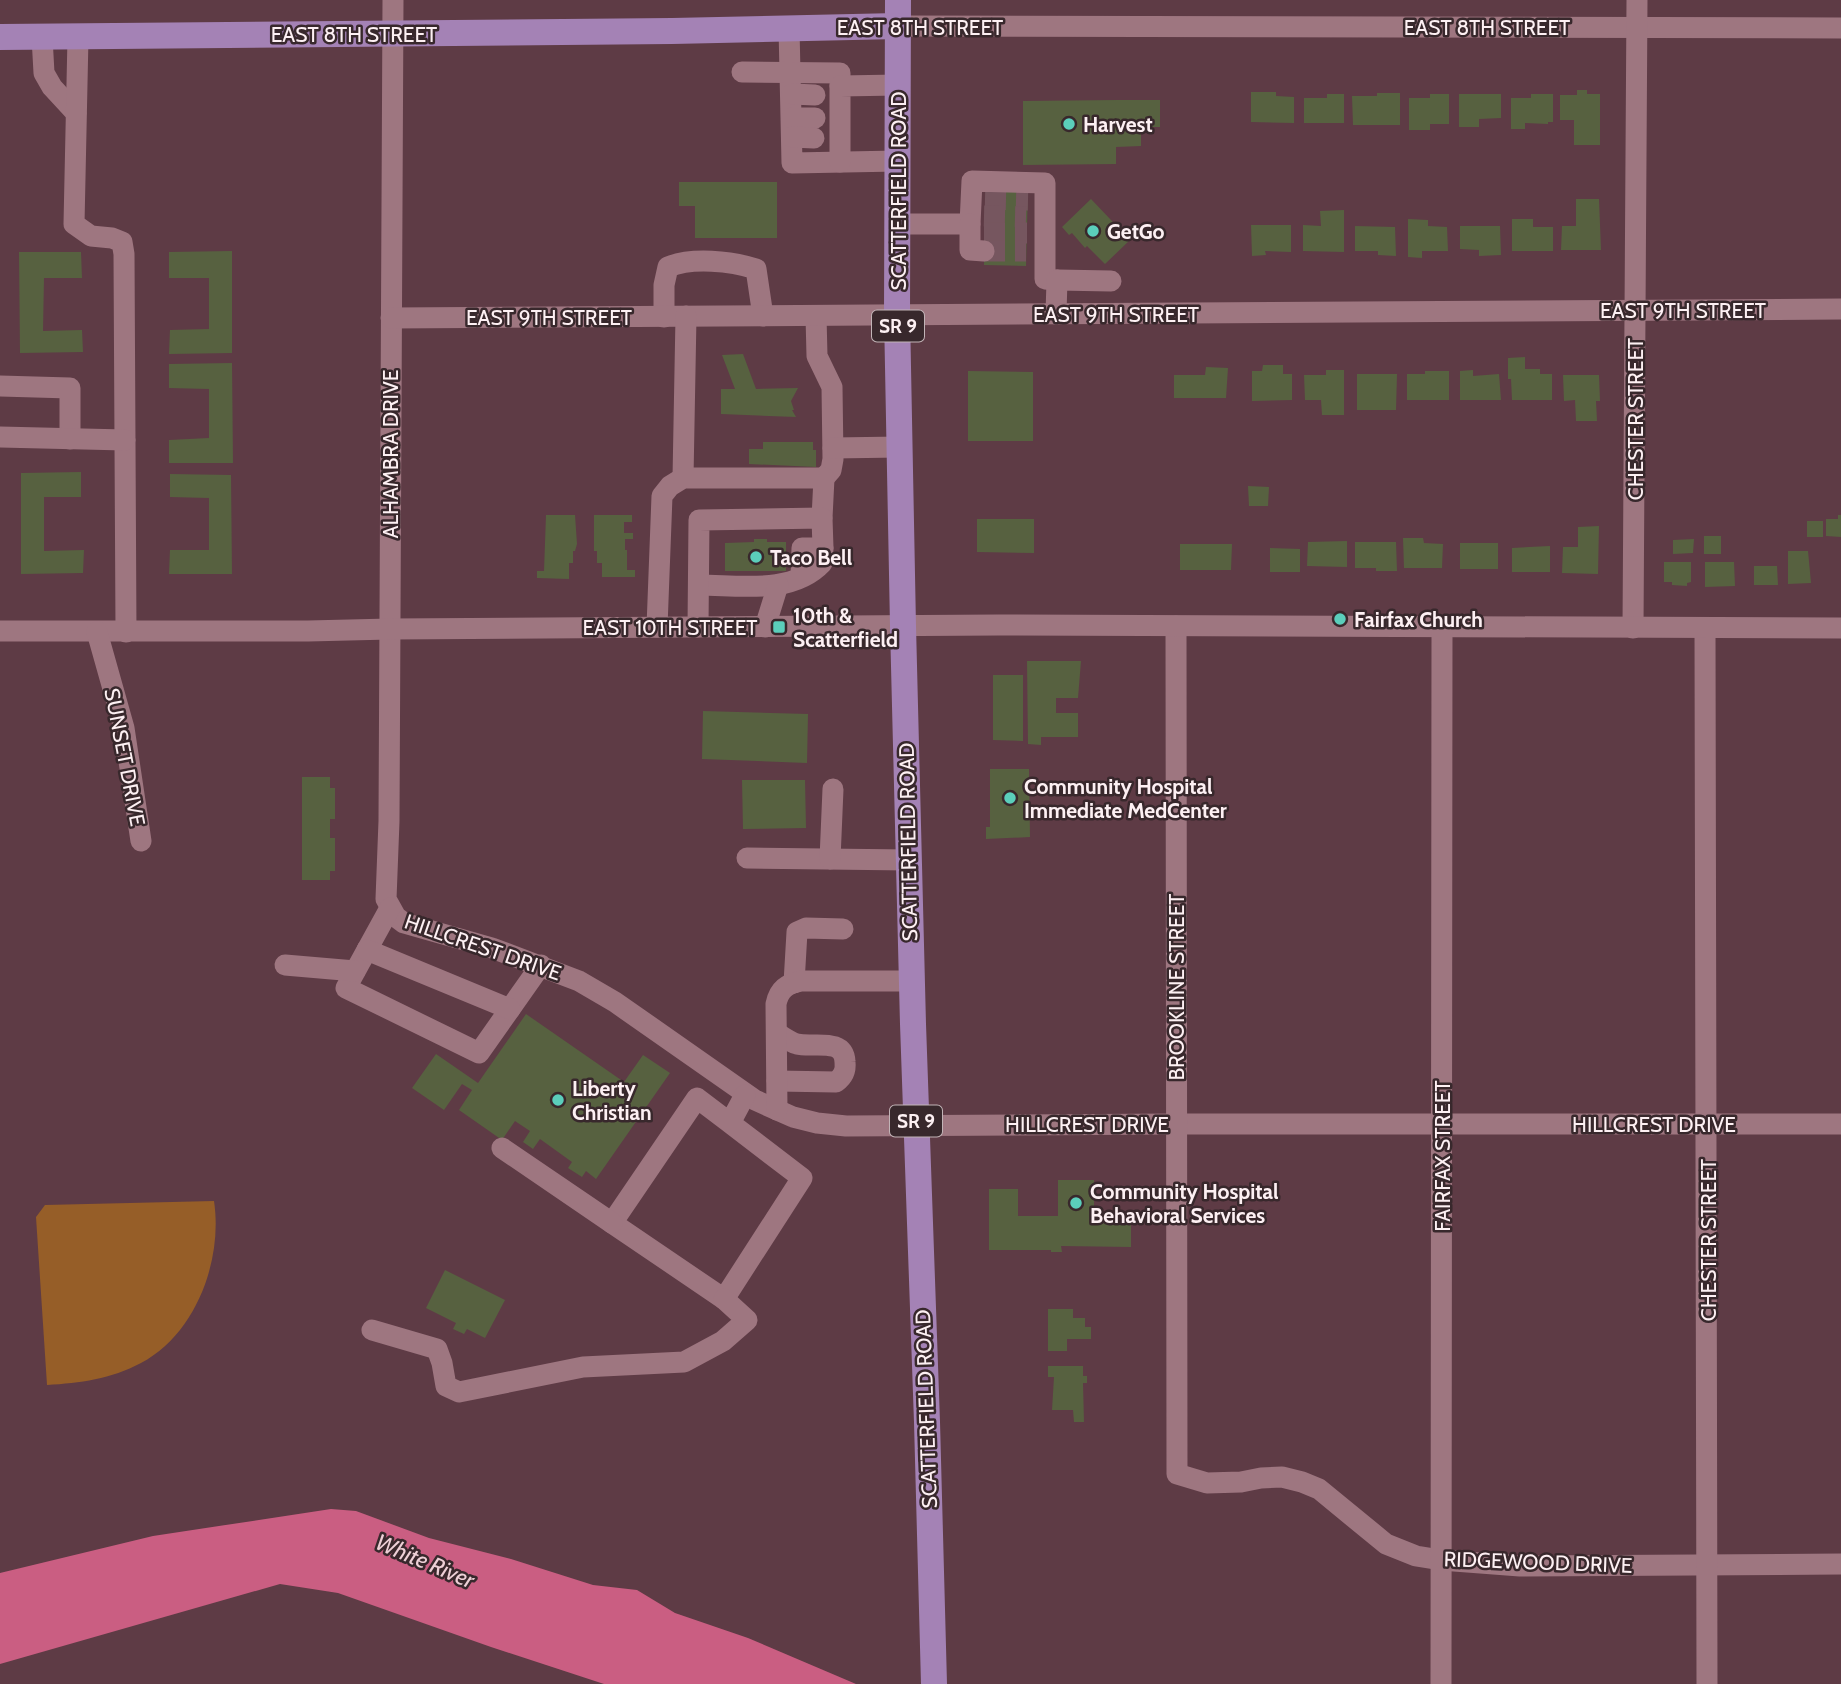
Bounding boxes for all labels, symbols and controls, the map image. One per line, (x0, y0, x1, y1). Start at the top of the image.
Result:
street label: EAST 8TH STREET (837, 15, 1003, 40)
street label: EAST 8TH STREET (1404, 15, 1570, 40)
street label: EAST 8TH STREET (271, 22, 437, 47)
street label: SCATTERFIELD ROAD (886, 92, 911, 290)
place label: Harvest (1083, 112, 1153, 137)
marker: Harvest (1061, 116, 1077, 132)
place label: GetGo (1107, 219, 1165, 244)
marker: GetGo (1085, 223, 1101, 239)
street label: EAST 9TH STREET (1600, 298, 1766, 323)
street label: EAST 9TH STREET (1033, 302, 1199, 327)
street label: EAST 9TH STREET (466, 305, 632, 330)
road number: SR 9 (872, 310, 924, 342)
street label: CHESTER STREET (1623, 338, 1648, 500)
street label: ALHAMBRA DRIVE (378, 370, 403, 538)
place label: Taco Bell (770, 545, 853, 570)
marker: Taco Bell (748, 549, 764, 565)
place label: 10th & Scatterfield (793, 603, 898, 652)
place label: Fairfax Church (1354, 607, 1483, 632)
marker: Fairfax Church (1332, 611, 1348, 627)
street label: EAST 10TH STREET (582, 615, 758, 640)
marker: 10th & Scatterfield (771, 619, 787, 635)
street label: SUNSET DRIVE (99, 686, 151, 828)
street label: SCATTERFIELD ROAD (894, 742, 922, 942)
place label: Community Hospital Immediate MedCenter (1024, 774, 1227, 823)
marker: Community Hospital Immediate MedCenter (1002, 790, 1018, 806)
street label: BROOKLINE STREET (1164, 893, 1189, 1081)
street label: HILLCREST DRIVE (401, 909, 565, 985)
place label: Liberty Christian (572, 1076, 652, 1125)
street label: FAIRFAX STREET (1430, 1080, 1455, 1232)
marker: Liberty Christian (550, 1092, 566, 1108)
road number: SR 9 (890, 1106, 942, 1136)
street label: HILLCREST DRIVE (1005, 1112, 1169, 1137)
street label: HILLCREST DRIVE (1572, 1112, 1736, 1137)
street label: CHESTER STREET (1696, 1159, 1721, 1321)
place label: Community Hospital Behavioral Services (1090, 1179, 1279, 1228)
marker: Community Hospital Behavioral Services (1068, 1195, 1084, 1211)
street label: SCATTERFIELD ROAD (910, 1309, 942, 1509)
water label: White River (371, 1528, 479, 1595)
street label: RIDGEWOOD DRIVE (1443, 1546, 1633, 1578)

